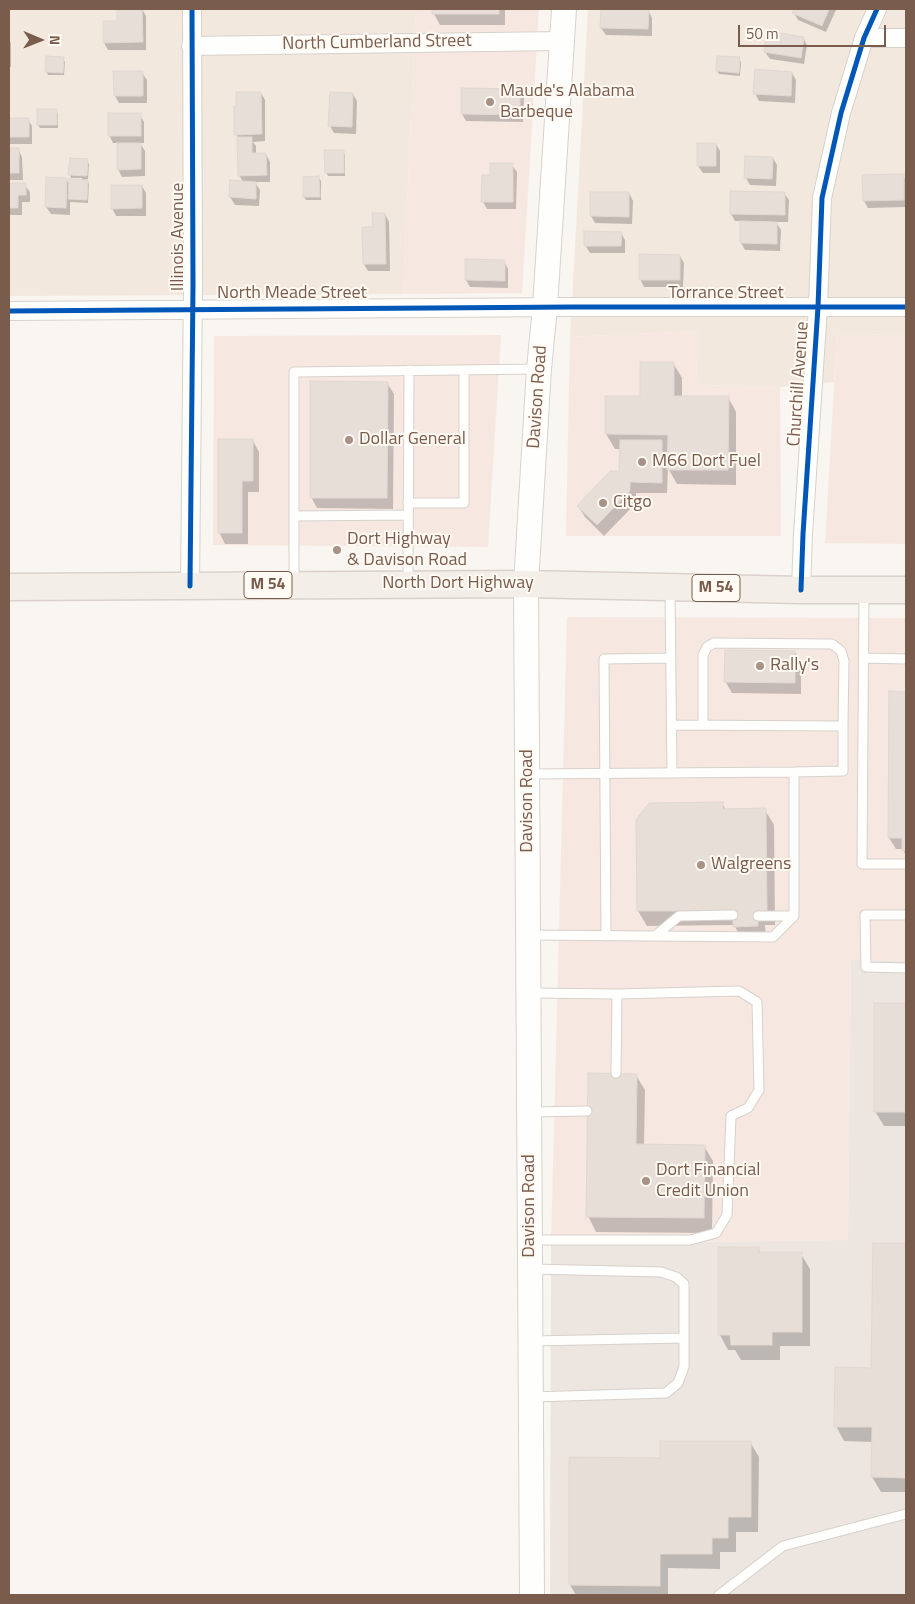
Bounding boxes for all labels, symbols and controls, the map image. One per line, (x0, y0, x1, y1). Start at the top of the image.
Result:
north arrow (15, 15, 65, 65)
scale bar (740, 15, 888, 47)
text: 50 m (746, 22, 779, 45)
street label: North Cumberland Street (282, 31, 472, 55)
text: N (45, 35, 66, 45)
place label: Maude's Alabama Barbeque (500, 81, 635, 124)
marker: Maude's Alabama Barbeque (484, 96, 496, 108)
street label: Illinois Avenue (168, 183, 190, 291)
street label: North Meade Street (217, 283, 367, 305)
street label: Torrance Street (668, 283, 784, 305)
street label: Churchill Avenue (784, 321, 814, 447)
street label: Davison Road (524, 345, 552, 449)
place label: Dollar General (359, 429, 466, 451)
marker: Dollar General (343, 434, 355, 446)
place label: M66 Dort Fuel (652, 451, 761, 473)
marker: M66 Dort Fuel (636, 456, 648, 468)
place label: Citgo (613, 492, 652, 514)
marker: Citgo (597, 497, 609, 509)
place label: Dort Highway & Davison Road (347, 529, 467, 572)
marker: Dort Highway & Davison Road (331, 544, 343, 556)
road number: M 54 (244, 572, 292, 598)
street label: North Dort Highway (382, 573, 534, 595)
road number: M 54 (692, 574, 740, 602)
place label: Rally's (770, 655, 819, 677)
marker: Rally's (754, 660, 766, 672)
street label: Davison Road (517, 749, 539, 853)
place label: Walgreens (711, 854, 791, 876)
marker: Walgreens (695, 859, 707, 871)
street label: Davison Road (519, 1154, 541, 1258)
place label: Dort Financial Credit Union (656, 1160, 760, 1202)
marker: Dort Financial Credit Union (640, 1175, 652, 1187)

